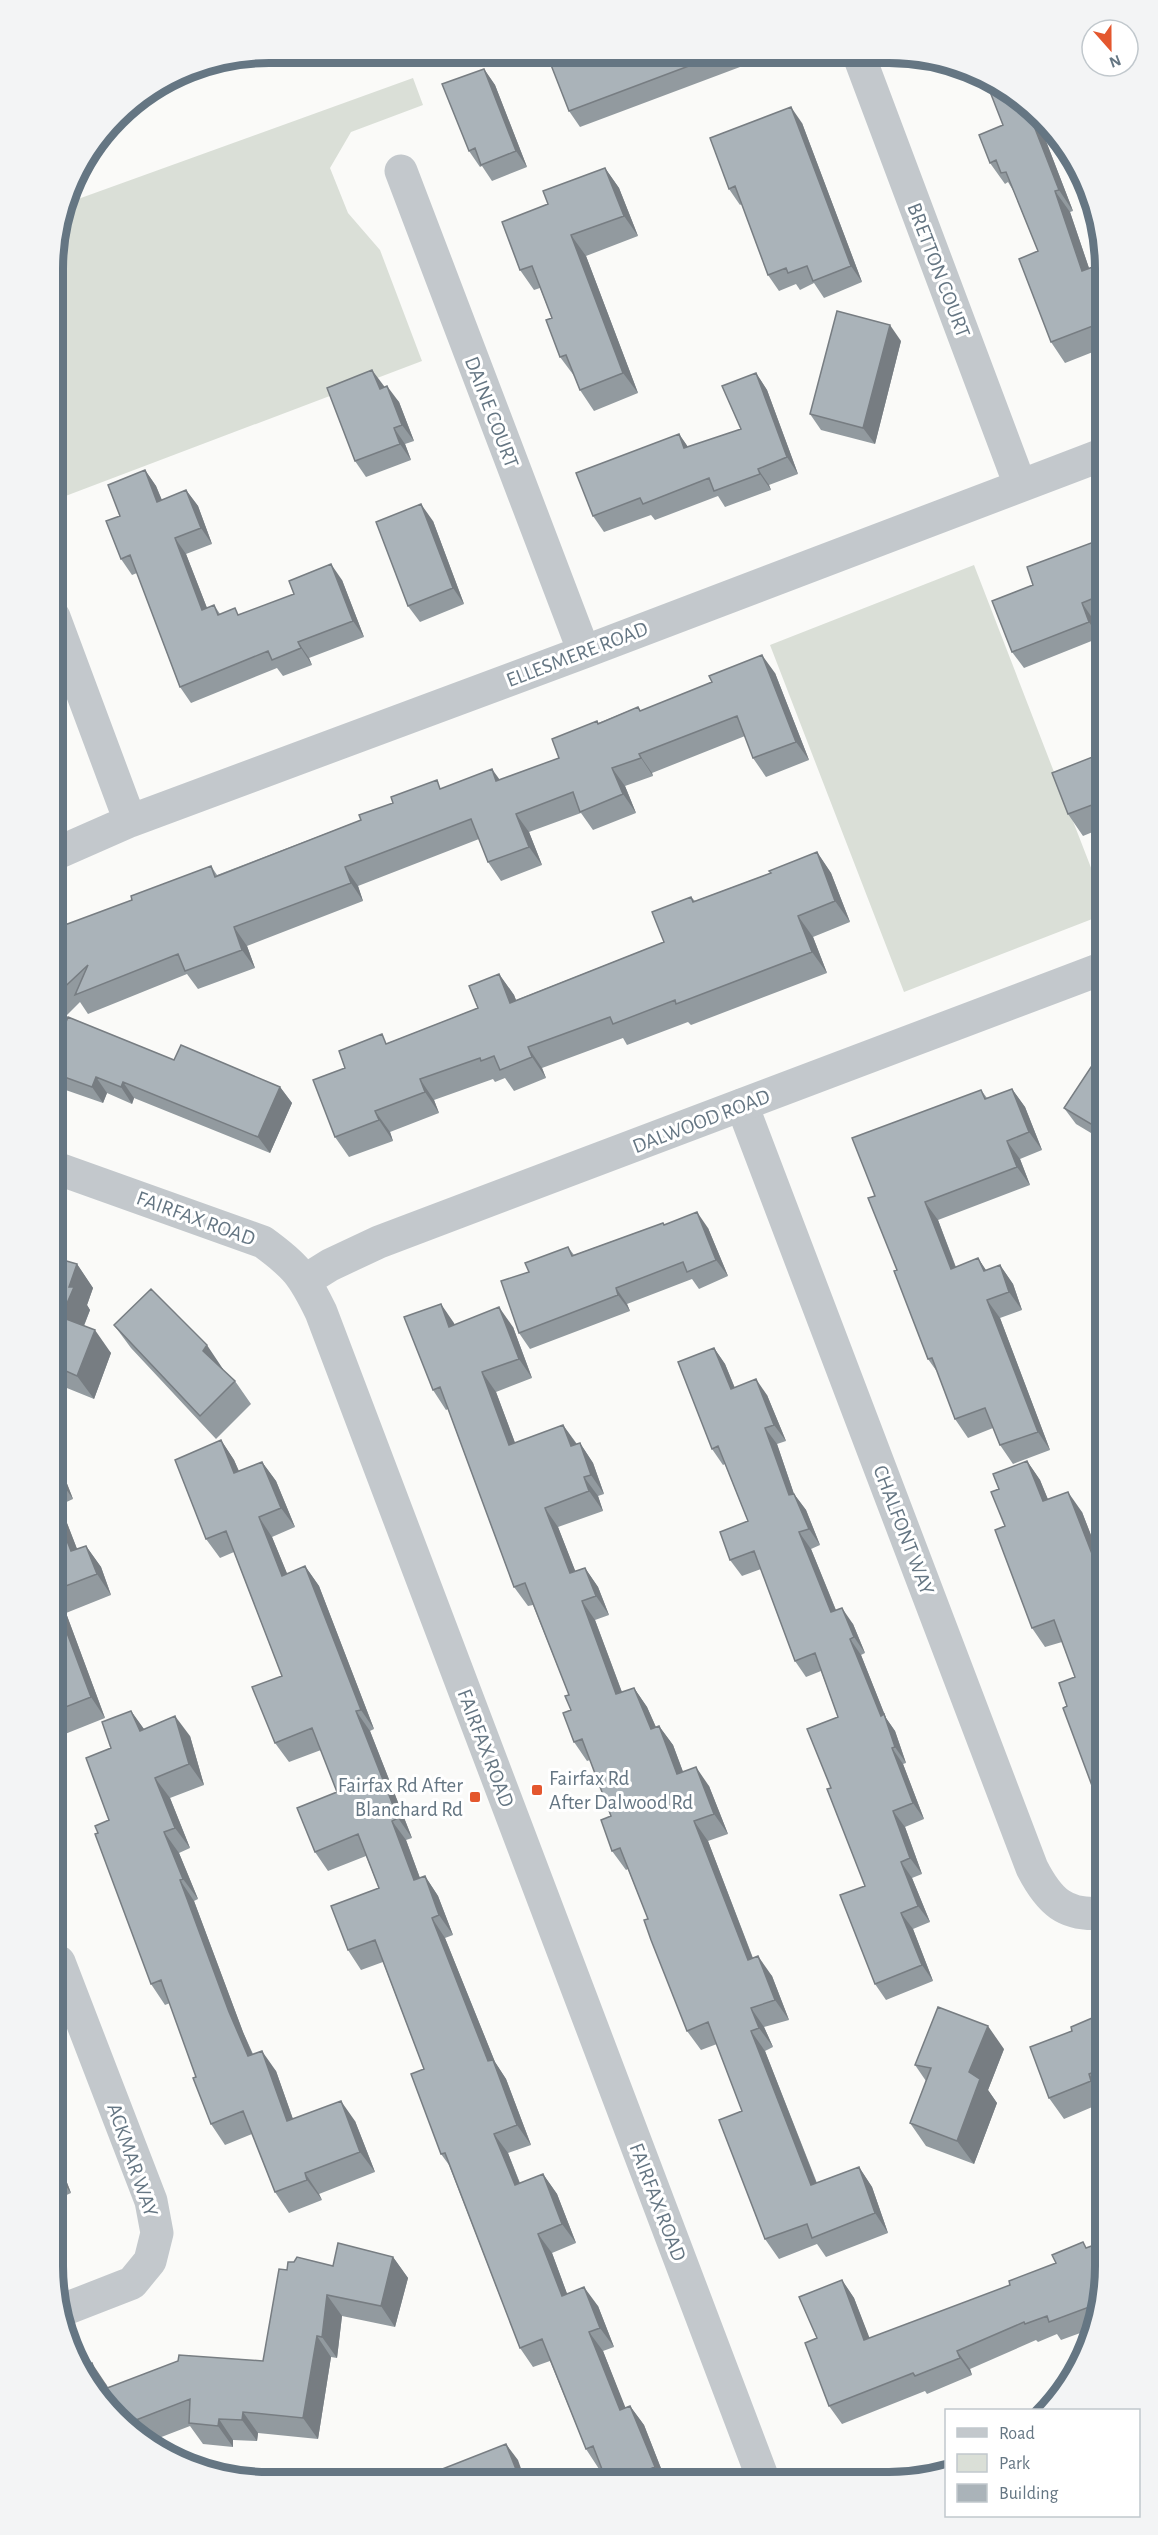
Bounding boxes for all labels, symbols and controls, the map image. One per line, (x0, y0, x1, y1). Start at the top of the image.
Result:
north arrow (1080, 18, 1140, 78)
text: N (1107, 52, 1123, 71)
street label: BRETTON COURT (903, 200, 974, 340)
street label: DAINE COURT (461, 354, 522, 471)
street label: ELLESMERE ROAD (504, 618, 651, 691)
street label: DALWOOD ROAD (630, 1086, 773, 1157)
street label: FAIRFAX ROAD (134, 1187, 258, 1250)
street label: CHALFONT WAY (869, 1463, 938, 1598)
street label: FAIRFAX ROAD (453, 1686, 518, 1810)
place label: Fairfax Rd After Dalwood Rd (549, 1768, 693, 1813)
place label: Fairfax Rd After Blanchard Rd (338, 1775, 463, 1820)
marker: Fairfax Rd After Dalwood Rd (530, 1783, 544, 1797)
marker: Fairfax Rd After Blanchard Rd (468, 1790, 482, 1804)
street label: ACKMAR WAY (103, 2101, 162, 2220)
street label: FAIRFAX ROAD (625, 2140, 690, 2264)
legend (945, 2409, 1140, 2517)
text: Road (999, 2425, 1035, 2443)
text: Park (999, 2455, 1031, 2473)
text: Building (999, 2485, 1059, 2503)

